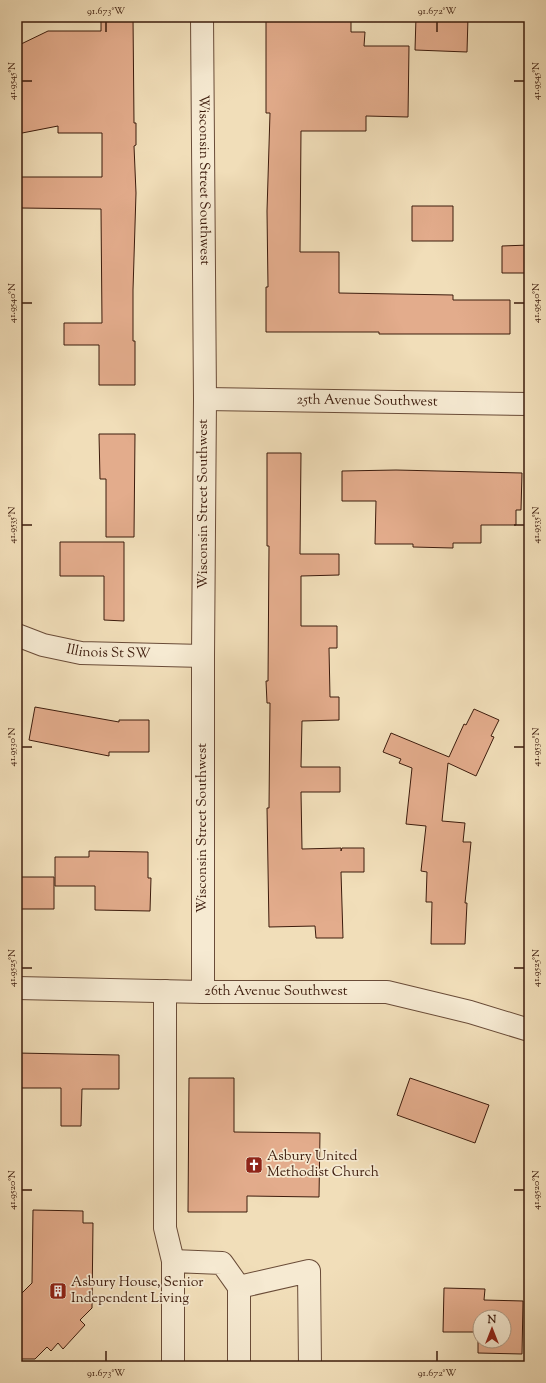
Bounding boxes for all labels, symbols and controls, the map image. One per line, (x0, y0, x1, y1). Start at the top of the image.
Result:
text: 91.673°W (87, 4, 125, 19)
text: 91.672°W (418, 4, 456, 19)
text: 41.9545°N (5, 62, 20, 100)
text: 41.9545°N (529, 62, 544, 100)
street label: Wisconsin Street Southwest (193, 95, 214, 265)
text: 41.9540°N (5, 283, 20, 323)
text: 41.9540°N (529, 283, 544, 323)
street label: 25th Avenue Southwest (296, 390, 438, 413)
street label: Wisconsin Street Southwest (194, 419, 214, 589)
text: 41.9535°N (5, 506, 20, 544)
text: 41.9535°N (529, 506, 544, 544)
street label: Illinois St SW (64, 640, 151, 665)
text: 41.9530°N (5, 728, 20, 766)
text: 41.9530°N (529, 728, 544, 766)
street label: Wisconsin Street Southwest (193, 743, 213, 913)
text: 41.9525°N (5, 949, 20, 987)
text: 41.9525°N (529, 949, 544, 987)
street label: 26th Avenue Southwest (204, 982, 348, 1002)
place label: Asbury United Methodist Church (267, 1147, 379, 1183)
church icon: Asbury United Methodist Church (244, 1155, 264, 1175)
text: 41.9520°N (5, 1170, 20, 1210)
text: 41.9520°N (529, 1170, 544, 1210)
place label: Asbury House, Senior Independent Living (71, 1273, 204, 1309)
building icon: Asbury House, Senior Independent Living (48, 1281, 68, 1301)
north arrow (472, 1309, 512, 1349)
text: N (487, 1312, 497, 1328)
text: 91.673°W (87, 1366, 125, 1381)
text: 91.672°W (418, 1366, 456, 1381)

